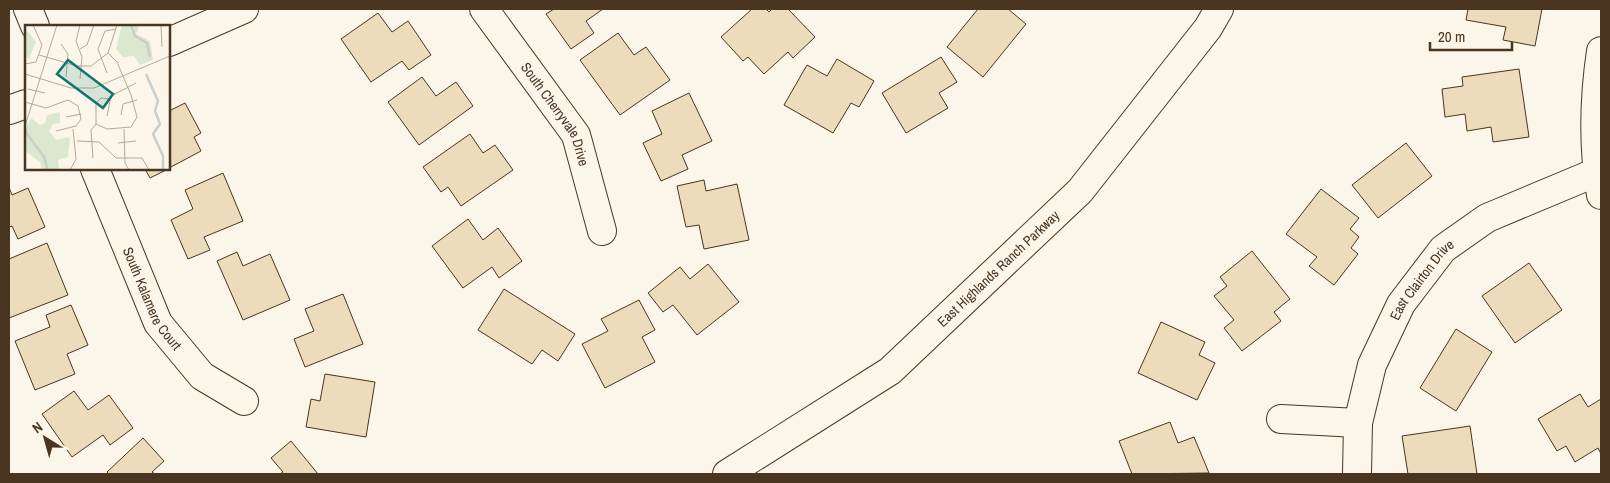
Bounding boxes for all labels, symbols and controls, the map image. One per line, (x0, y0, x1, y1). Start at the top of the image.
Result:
scale bar (1430, 20, 1512, 52)
inset map (25, 25, 170, 170)
text: 20 m (1438, 26, 1465, 47)
street label: South Cherryvale Drive (517, 59, 593, 168)
street label: East Highlands Ranch Parkway (933, 206, 1063, 331)
street label: East Clairton Drive (1386, 235, 1457, 323)
street label: South Kalamere Court (119, 244, 186, 354)
north arrow (20, 413, 70, 463)
text: N (28, 418, 46, 437)

